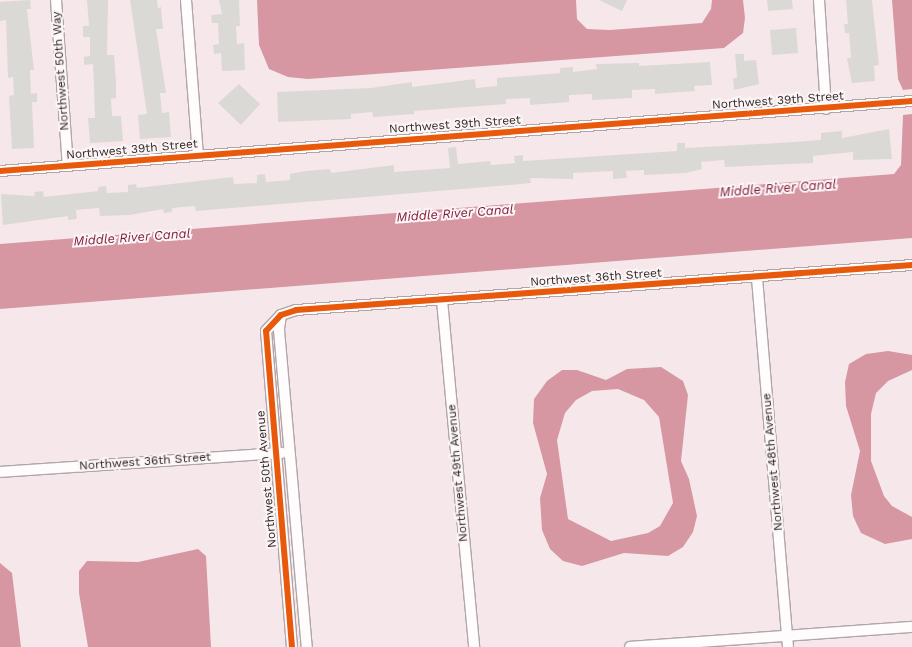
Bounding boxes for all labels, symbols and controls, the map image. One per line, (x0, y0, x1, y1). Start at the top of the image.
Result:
street label: Northwest 50th Way (50, 11, 72, 131)
street label: Northwest 39th Street (712, 89, 844, 113)
street label: Northwest 39th Street (389, 113, 521, 137)
street label: Northwest 39th Street (66, 137, 198, 163)
water label: Middle River Canal (719, 177, 837, 201)
water label: Middle River Canal (396, 202, 514, 226)
water label: Middle River Canal (73, 226, 191, 250)
street label: Northwest 36th Street (530, 266, 662, 290)
street label: Northwest 48th Avenue (760, 392, 786, 532)
street label: Northwest 49th Avenue (445, 403, 471, 543)
street label: Northwest 50th Avenue (254, 409, 280, 549)
street label: Northwest 36th Street (79, 450, 211, 474)

